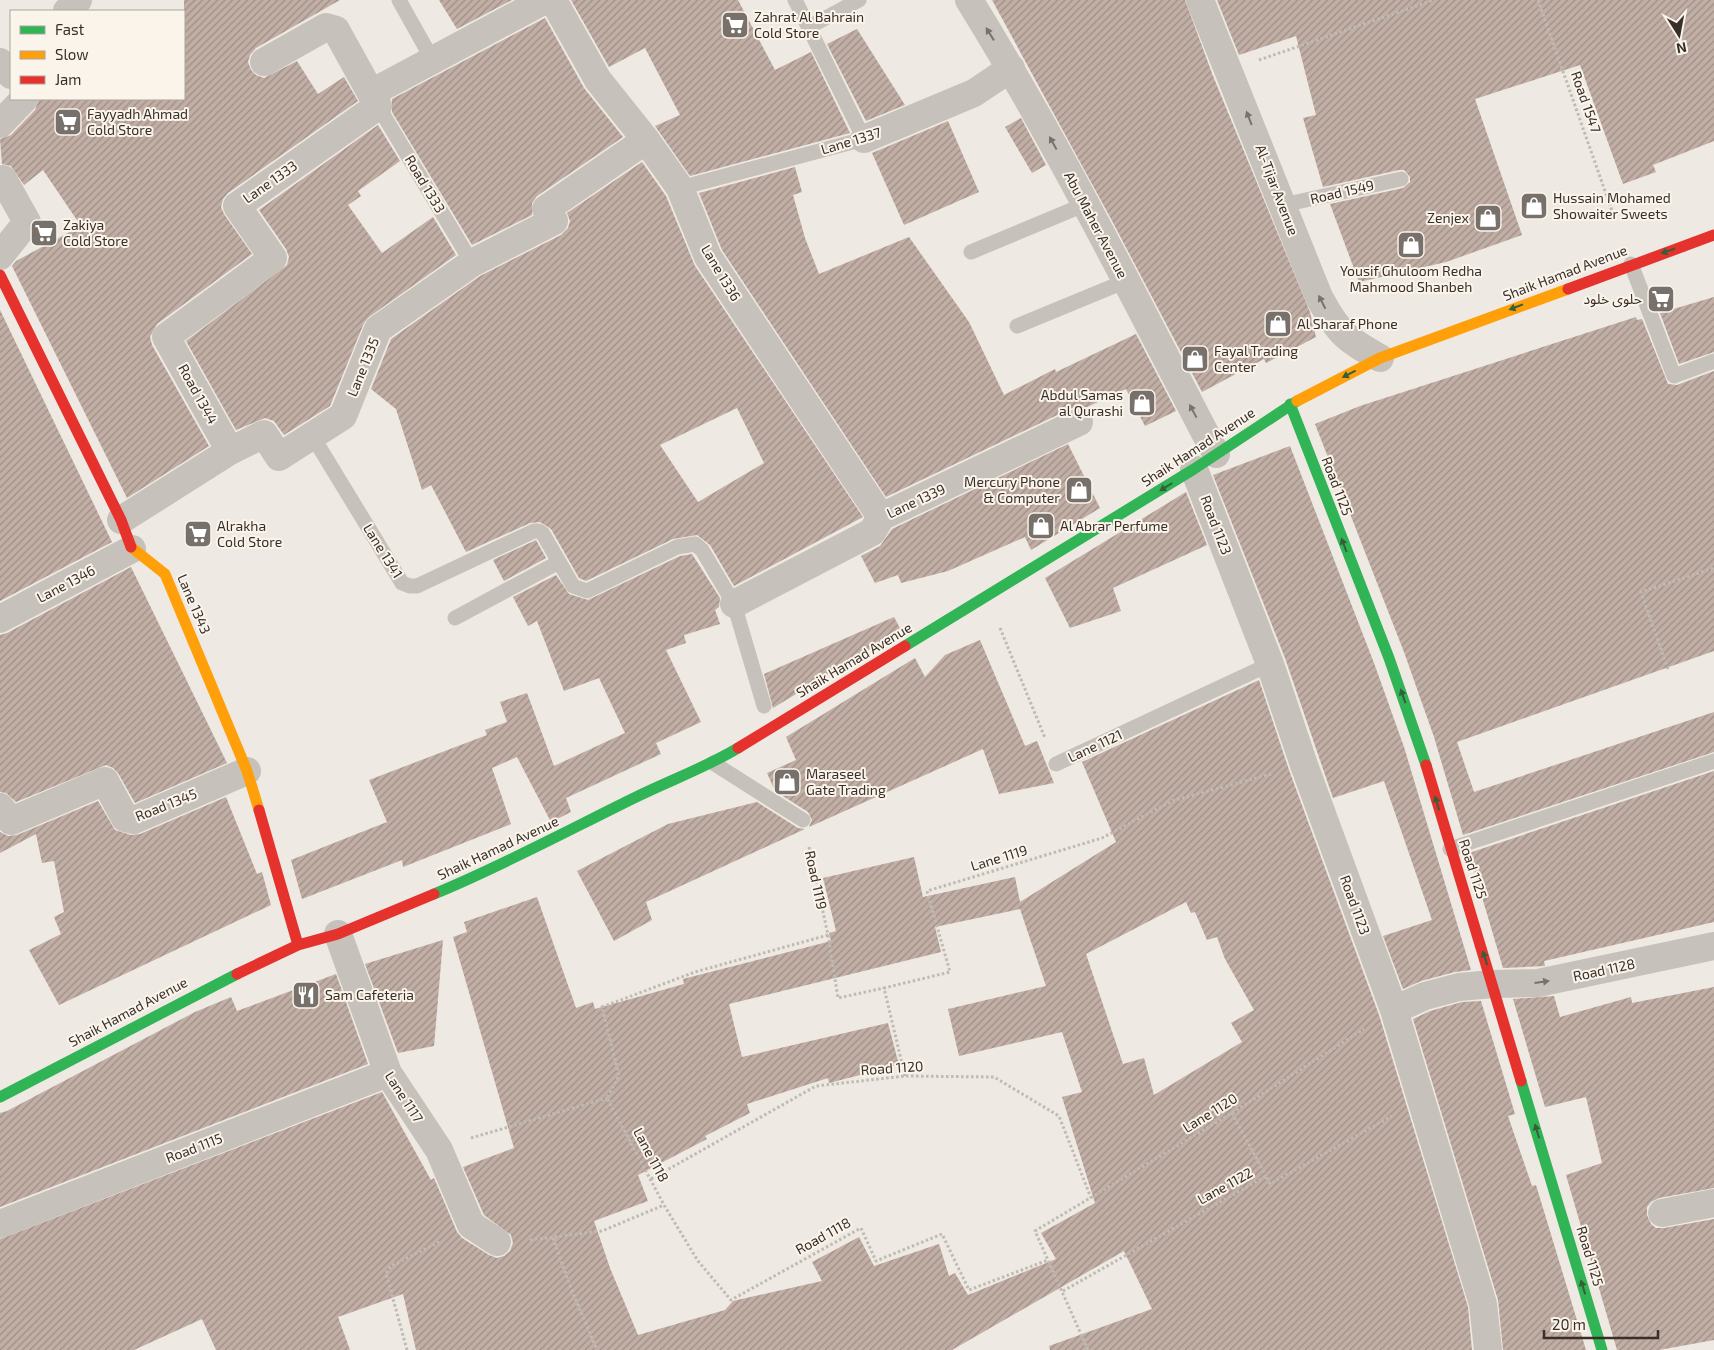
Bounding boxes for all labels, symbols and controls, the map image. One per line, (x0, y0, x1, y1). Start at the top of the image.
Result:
place label: Zahrat Al Bahrain Cold Store (754, 8, 864, 41)
legend (10, 10, 185, 100)
supermarket icon: Zahrat Al Bahrain Cold Store (720, 10, 750, 40)
north arrow (1654, 10, 1704, 60)
text: Fast (55, 20, 85, 38)
one-way arrow (985, 27, 994, 40)
text: N (1675, 39, 1688, 58)
text: Slow (55, 45, 89, 63)
street label: Road 1547 (1568, 69, 1605, 135)
text: Jam (55, 70, 81, 88)
place label: Fayyadh Ahmad Cold Store (87, 105, 188, 138)
supermarket icon: Fayyadh Ahmad Cold Store (53, 107, 83, 137)
one-way arrow (1245, 110, 1253, 125)
street label: Lane 1337 (819, 123, 883, 158)
one-way arrow (1048, 137, 1057, 150)
street label: Al-Tijar Avenue (1252, 142, 1303, 238)
street label: Road 1333 (402, 152, 449, 216)
street label: Lane 1333 (239, 157, 300, 207)
street label: Abu Maher Avenue (1061, 168, 1132, 281)
street label: Road 1549 (1308, 176, 1375, 207)
place label: Hussain Mohamed Showaiter Sweets (1553, 189, 1671, 222)
shop icon: Hussain Mohamed Showaiter Sweets (1519, 191, 1549, 221)
shop icon: Zenjex (1473, 203, 1503, 233)
place label: Zenjex (1427, 209, 1470, 226)
place label: Zakiya Cold Store (63, 216, 128, 249)
supermarket icon: Zakiya Cold Store (29, 218, 59, 248)
shop icon: Yousif Ghuloom Redha Mahmood Shanbeh (1396, 230, 1426, 260)
street label: Lane 1336 (698, 241, 745, 304)
street label: Shaik Hamad Avenue (1500, 241, 1629, 304)
one-way arrow (1660, 247, 1675, 255)
place label: Yousif Ghuloom Redha Mahmood Shanbeh (1340, 262, 1482, 295)
supermarket icon: حلوى خلود (1646, 284, 1676, 314)
place label: حلوى خلود (1583, 290, 1642, 308)
one-way arrow (1318, 295, 1326, 309)
one-way arrow (1508, 304, 1523, 311)
shop icon: Al Sharaf Phone (1263, 309, 1293, 339)
place label: Al Sharaf Phone (1297, 315, 1398, 332)
street label: Lane 1335 (343, 335, 382, 399)
place label: Fayal Trading Center (1214, 342, 1298, 375)
shop icon: Fayal Trading Center (1180, 344, 1210, 374)
street label: Road 1344 (175, 361, 222, 427)
one-way arrow (1342, 370, 1356, 378)
place label: Abdul Samas al Qurashi (1041, 386, 1123, 419)
shop icon: Abdul Samas al Qurashi (1127, 388, 1157, 418)
street label: Shaik Hamad Avenue (1138, 404, 1258, 490)
one-way arrow (1189, 404, 1198, 418)
street label: Road 1125 (1318, 454, 1356, 518)
place label: Mercury Phone & Computer (964, 473, 1060, 506)
shop icon: Mercury Phone & Computer (1064, 475, 1094, 505)
street label: Lane 1339 (884, 480, 948, 522)
one-way arrow (1159, 482, 1172, 491)
street label: Road 1123 (1197, 493, 1236, 557)
shop icon: Al Abrar Perfume (1026, 511, 1056, 541)
place label: Alrakha Cold Store (217, 517, 282, 550)
place label: Al Abrar Perfume (1060, 517, 1168, 534)
supermarket icon: Alrakha Cold Store (183, 519, 213, 549)
street label: Lane 1341 (360, 520, 407, 581)
one-way arrow (1339, 538, 1347, 552)
street label: Lane 1346 (34, 561, 98, 606)
street label: Lane 1343 (174, 571, 215, 636)
street label: Shaik Hamad Avenue (793, 618, 915, 701)
one-way arrow (1399, 689, 1406, 704)
street label: Lane 1121 (1065, 726, 1125, 766)
place label: Maraseel Gate Trading (806, 765, 886, 798)
shop icon: Maraseel Gate Trading (772, 767, 802, 797)
street label: Road 1345 (133, 785, 199, 825)
one-way arrow (1432, 796, 1440, 811)
street label: Shaik Hamad Avenue (434, 812, 561, 883)
street label: Road 1125 (1456, 837, 1491, 901)
street label: Lane 1119 (968, 841, 1029, 874)
street label: Road 1119 (802, 849, 831, 911)
street label: Road 1123 (1337, 873, 1374, 937)
one-way arrow (1481, 951, 1489, 966)
street label: Road 1128 (1571, 955, 1636, 984)
street label: Shaik Hamad Avenue (66, 973, 190, 1050)
one-way arrow (1534, 978, 1550, 986)
restaurant icon: Sam Cafeteria (291, 980, 321, 1010)
place label: Sam Cafeteria (325, 986, 414, 1003)
street label: Road 1120 (860, 1057, 924, 1078)
street label: Lane 1117 (382, 1068, 427, 1125)
street label: Lane 1120 (1179, 1089, 1240, 1136)
one-way arrow (1533, 1123, 1541, 1138)
street label: Lane 1118 (630, 1125, 673, 1185)
street label: Road 1115 (163, 1129, 225, 1166)
street label: Lane 1122 (1194, 1163, 1255, 1208)
street label: Road 1118 (792, 1213, 853, 1258)
street label: Road 1125 (1573, 1224, 1608, 1288)
one-way arrow (1579, 1279, 1587, 1294)
scale bar (1544, 1308, 1658, 1340)
text: 20 m (1552, 1315, 1586, 1333)

